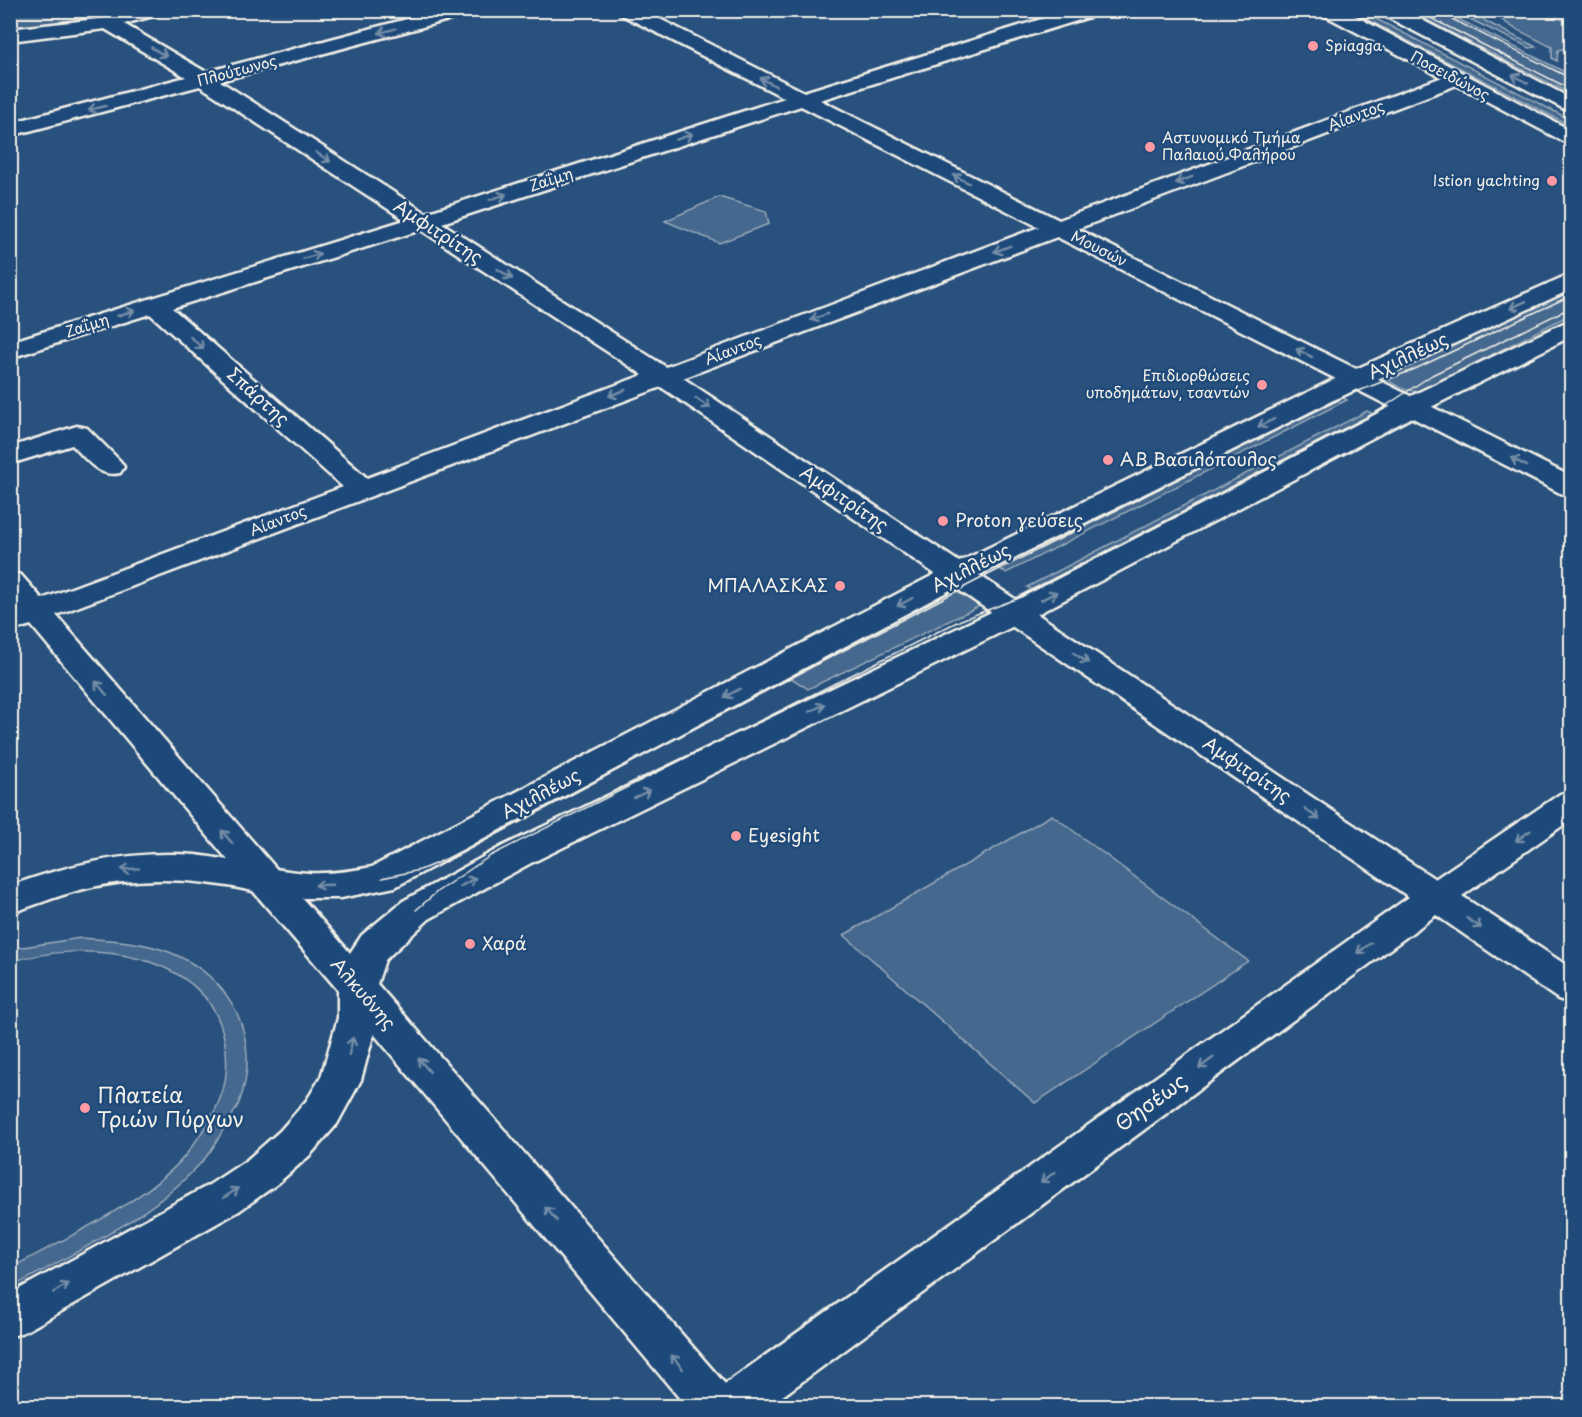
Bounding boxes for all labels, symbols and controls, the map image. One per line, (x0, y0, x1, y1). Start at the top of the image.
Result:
one-way arrow (378, 26, 397, 37)
place label: Spiagga (1325, 33, 1383, 56)
marker: Spiagga (1306, 39, 1320, 53)
street label: Ποσειδώνος (1407, 44, 1495, 105)
one-way arrow (150, 47, 167, 59)
street label: Πλούτωνος (194, 48, 279, 91)
one-way arrow (1511, 73, 1529, 85)
one-way arrow (760, 76, 778, 87)
street label: Αίαντος (1324, 93, 1387, 136)
one-way arrow (88, 102, 107, 114)
place label: Αστυνομικό Τμήμα Παλαιού Φαλήρου (1162, 125, 1301, 165)
one-way arrow (674, 130, 693, 141)
marker: Αστυνομικό Τμήμα Παλαιού Φαλήρου (1143, 140, 1157, 154)
one-way arrow (314, 151, 331, 163)
street label: Ζαΐμη (526, 161, 575, 196)
place label: Istion yachting (1433, 168, 1540, 191)
one-way arrow (953, 173, 971, 185)
marker: Istion yachting (1545, 174, 1559, 188)
one-way arrow (1175, 176, 1194, 187)
one-way arrow (488, 191, 507, 202)
street label: Αμφιτρίτης (389, 192, 489, 270)
street label: Μουσών (1068, 224, 1132, 272)
one-way arrow (993, 244, 1012, 255)
one-way arrow (302, 250, 321, 261)
one-way arrow (496, 268, 512, 280)
one-way arrow (1510, 299, 1528, 311)
street label: Ζαΐμη (62, 307, 111, 342)
one-way arrow (116, 307, 135, 318)
one-way arrow (810, 313, 829, 324)
street label: Αχιλλέως (1363, 324, 1452, 385)
street label: Αίαντος (701, 327, 764, 370)
one-way arrow (189, 336, 204, 350)
one-way arrow (1295, 347, 1313, 358)
street label: Σπάρτης (222, 361, 296, 431)
place label: Επιδιορθώσεις υποδημάτων, τσαντών (1086, 363, 1250, 403)
marker: Επιδιορθώσεις υποδημάτων, τσαντών (1255, 378, 1269, 392)
one-way arrow (608, 389, 627, 400)
one-way arrow (694, 397, 711, 409)
one-way arrow (1257, 418, 1275, 430)
place label: ΑΒ Βασιλόπουλος (1120, 445, 1277, 472)
marker: ΑΒ Βασιλόπουλος (1101, 453, 1115, 467)
one-way arrow (1511, 455, 1529, 467)
street label: Αμφιτρίτης (795, 458, 894, 537)
street label: Αίαντος (246, 498, 309, 541)
place label: Proton γεύσεις (955, 506, 1083, 533)
marker: Proton γεύσεις (936, 514, 950, 528)
street label: Αχιλλέως (926, 535, 1015, 598)
place label: ΜΠΑΛΑΣΚΑΣ (707, 571, 828, 598)
marker: ΜΠΑΛΑΣΚΑΣ (833, 579, 847, 593)
one-way arrow (1040, 589, 1058, 601)
one-way arrow (896, 597, 914, 608)
one-way arrow (1072, 652, 1088, 664)
one-way arrow (94, 681, 108, 696)
one-way arrow (724, 687, 741, 699)
one-way arrow (807, 701, 825, 713)
street label: Αμφιτρίτης (1198, 729, 1297, 808)
street label: Αχιλλέως (496, 761, 584, 825)
one-way arrow (632, 787, 650, 799)
one-way arrow (1303, 808, 1320, 820)
place label: Eyesight (748, 821, 820, 848)
marker: Eyesight (729, 829, 743, 843)
one-way arrow (220, 830, 234, 845)
one-way arrow (1516, 830, 1532, 842)
one-way arrow (121, 864, 141, 875)
one-way arrow (458, 876, 476, 887)
one-way arrow (314, 879, 334, 891)
one-way arrow (1465, 917, 1481, 929)
place label: Χαρά (482, 929, 527, 956)
marker: Χαρά (463, 937, 477, 951)
one-way arrow (1357, 942, 1373, 954)
street label: Αλκυόνης (325, 951, 403, 1035)
one-way arrow (346, 1037, 358, 1056)
one-way arrow (1199, 1057, 1215, 1069)
one-way arrow (417, 1058, 431, 1073)
street label: Θησέως (1107, 1064, 1192, 1138)
place label: Πλατεία Τριών Πύργων (97, 1078, 244, 1134)
marker: Πλατεία Τριών Πύργων (78, 1101, 92, 1115)
one-way arrow (1041, 1171, 1057, 1183)
one-way arrow (222, 1186, 239, 1198)
one-way arrow (544, 1207, 558, 1222)
one-way arrow (52, 1282, 69, 1294)
one-way arrow (671, 1354, 684, 1370)

